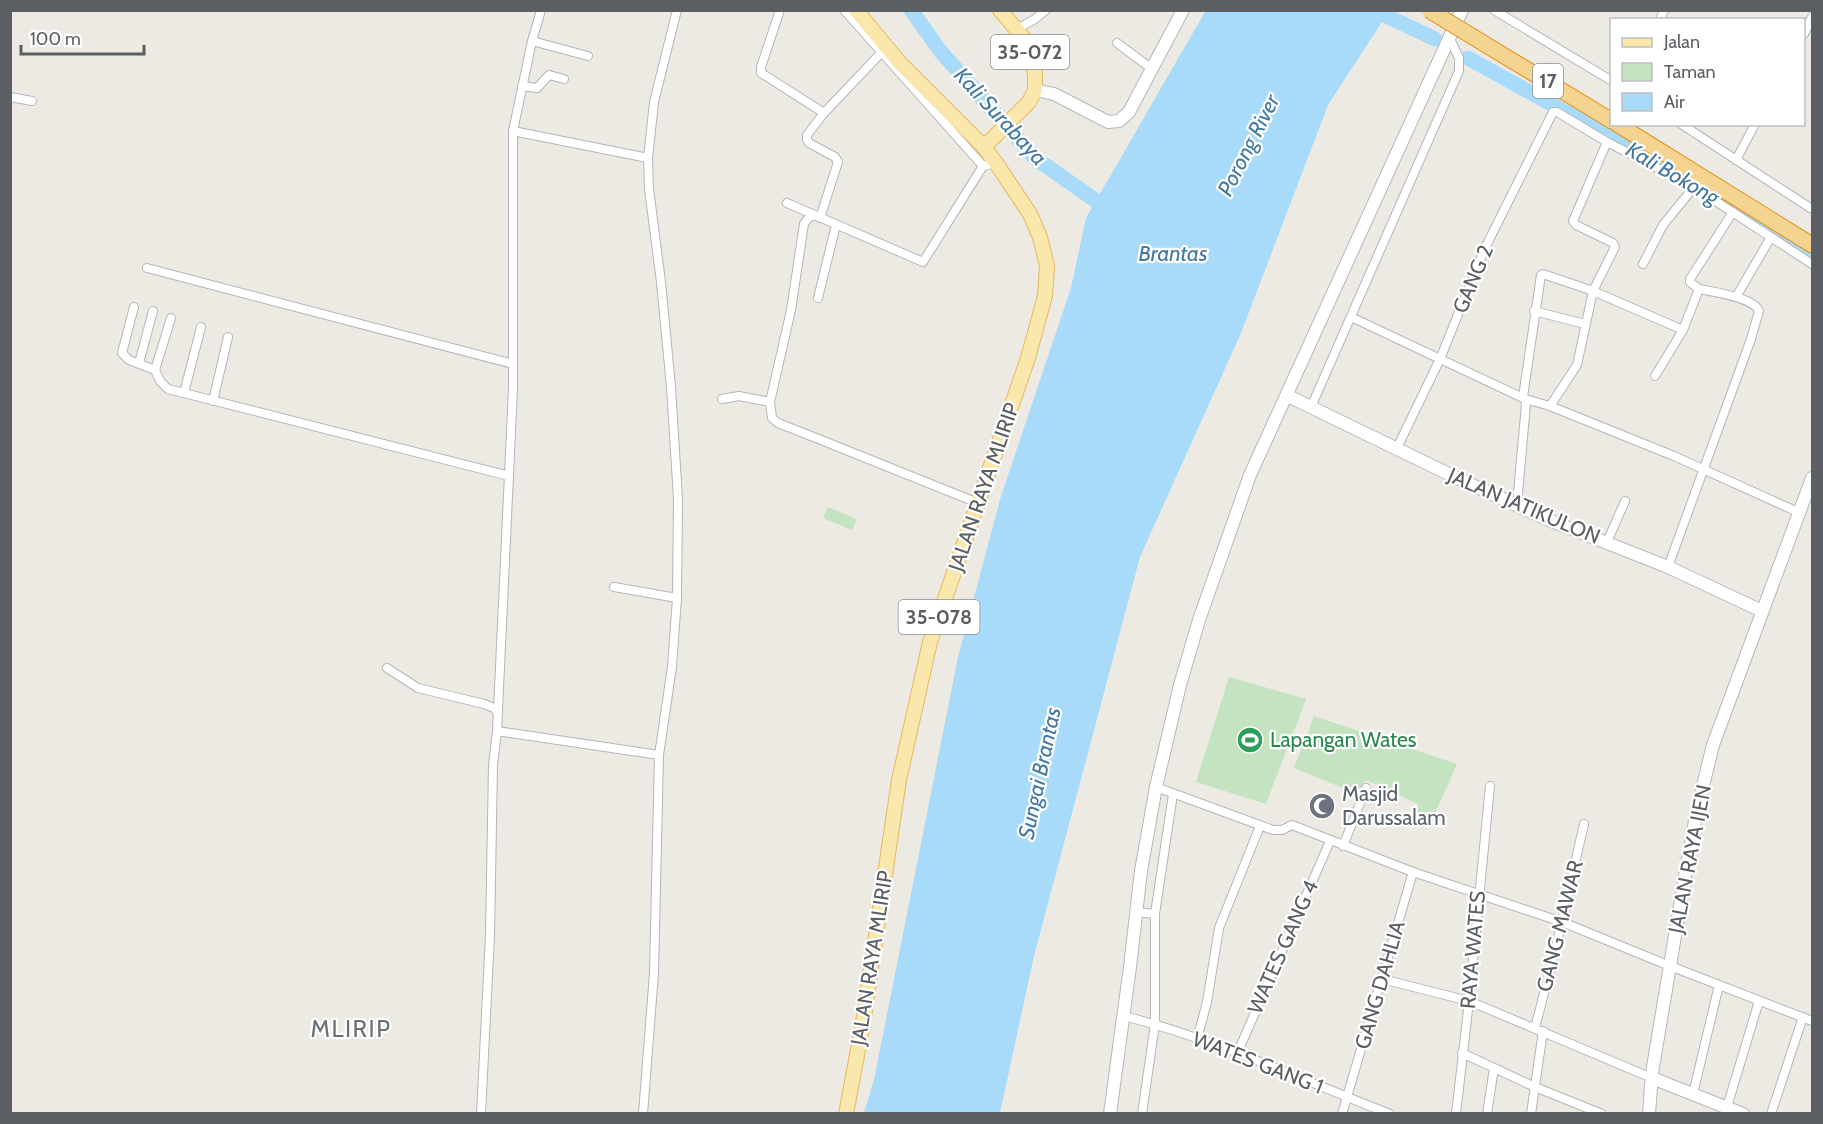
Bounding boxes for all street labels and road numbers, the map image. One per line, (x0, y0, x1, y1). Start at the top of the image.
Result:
road number: 35-072 (991, 35, 1069, 69)
road number: 17 (1533, 64, 1563, 98)
street label: GANG 2 (1447, 241, 1498, 317)
street label: JALAN RAYA MLIRIP (943, 399, 1024, 575)
street label: JALAN JATIKULON (1443, 462, 1604, 549)
road number: 35-078 (898, 600, 980, 634)
street label: JALAN RAYA IJEN (1663, 782, 1716, 936)
street label: GANG MAWAR (1531, 857, 1588, 994)
street label: JALAN RAYA MLIRIP (845, 869, 898, 1048)
street label: WATES GANG 4 (1242, 876, 1323, 1017)
street label: RAYA WATES (1455, 890, 1490, 1010)
street label: GANG DAHLIA (1349, 918, 1410, 1052)
street label: WATES GANG 1 (1189, 1026, 1327, 1099)

